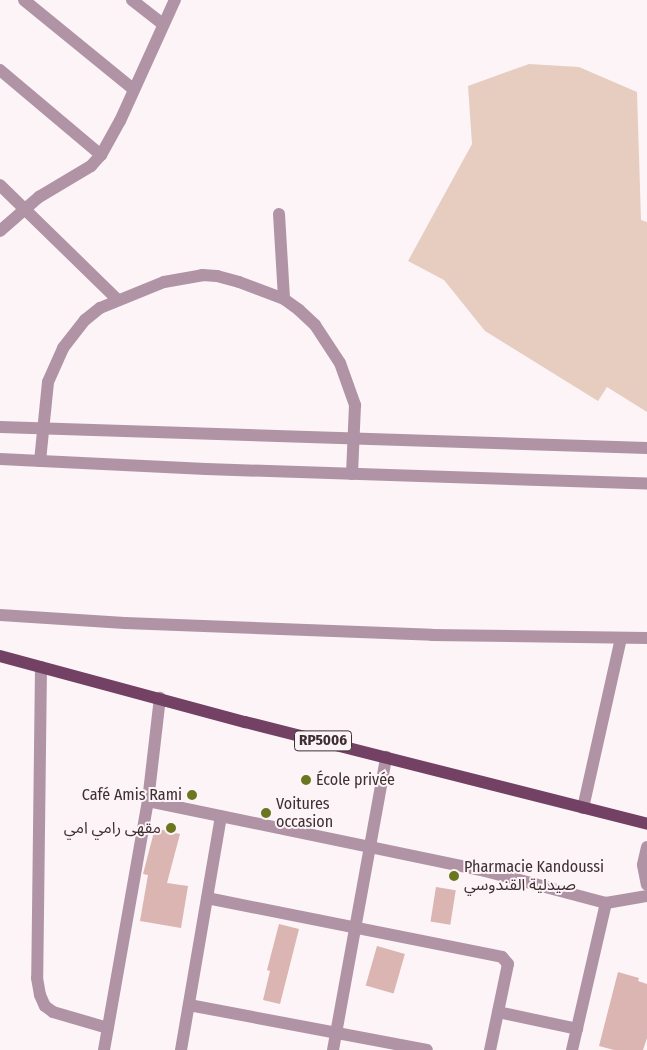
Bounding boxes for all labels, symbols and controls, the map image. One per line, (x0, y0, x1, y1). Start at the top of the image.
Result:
road number: RP5006 (293, 728, 353, 754)
place label: École privée (316, 770, 395, 790)
marker: École privée (300, 774, 312, 786)
place label: Café Amis Rami (82, 785, 182, 805)
marker: Café Amis Rami (186, 789, 198, 801)
place label: Voitures occasion (276, 794, 333, 832)
marker: Voitures occasion (260, 807, 272, 819)
place label: مقهى رامي امي (64, 818, 161, 838)
marker: مقهى رامي امي (165, 822, 177, 834)
place label: Pharmacie Kandoussi صيدلية القندوسي (464, 857, 604, 895)
marker: Pharmacie Kandoussi صيدلية القندوسي (448, 870, 460, 882)

